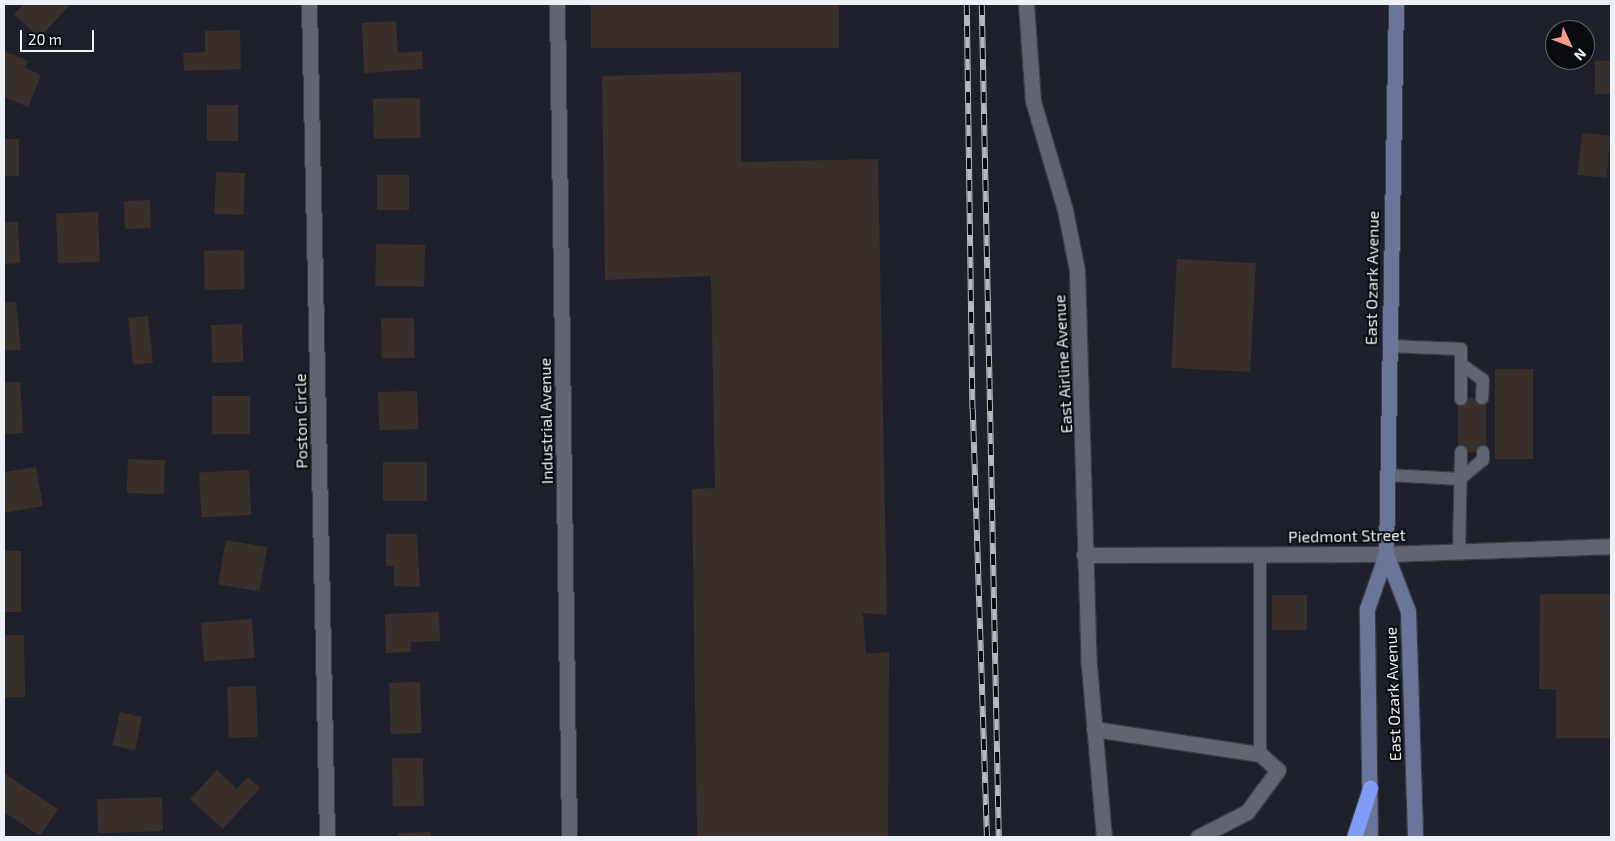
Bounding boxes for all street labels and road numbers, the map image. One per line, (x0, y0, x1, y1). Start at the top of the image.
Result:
street label: East Ozark Avenue (1361, 210, 1383, 346)
street label: East Airline Avenue (1050, 294, 1076, 434)
street label: Industrial Avenue (535, 357, 557, 485)
street label: Poston Circle (291, 373, 311, 469)
street label: Piedmont Street (1288, 525, 1406, 547)
street label: East Ozark Avenue (1381, 626, 1405, 762)

